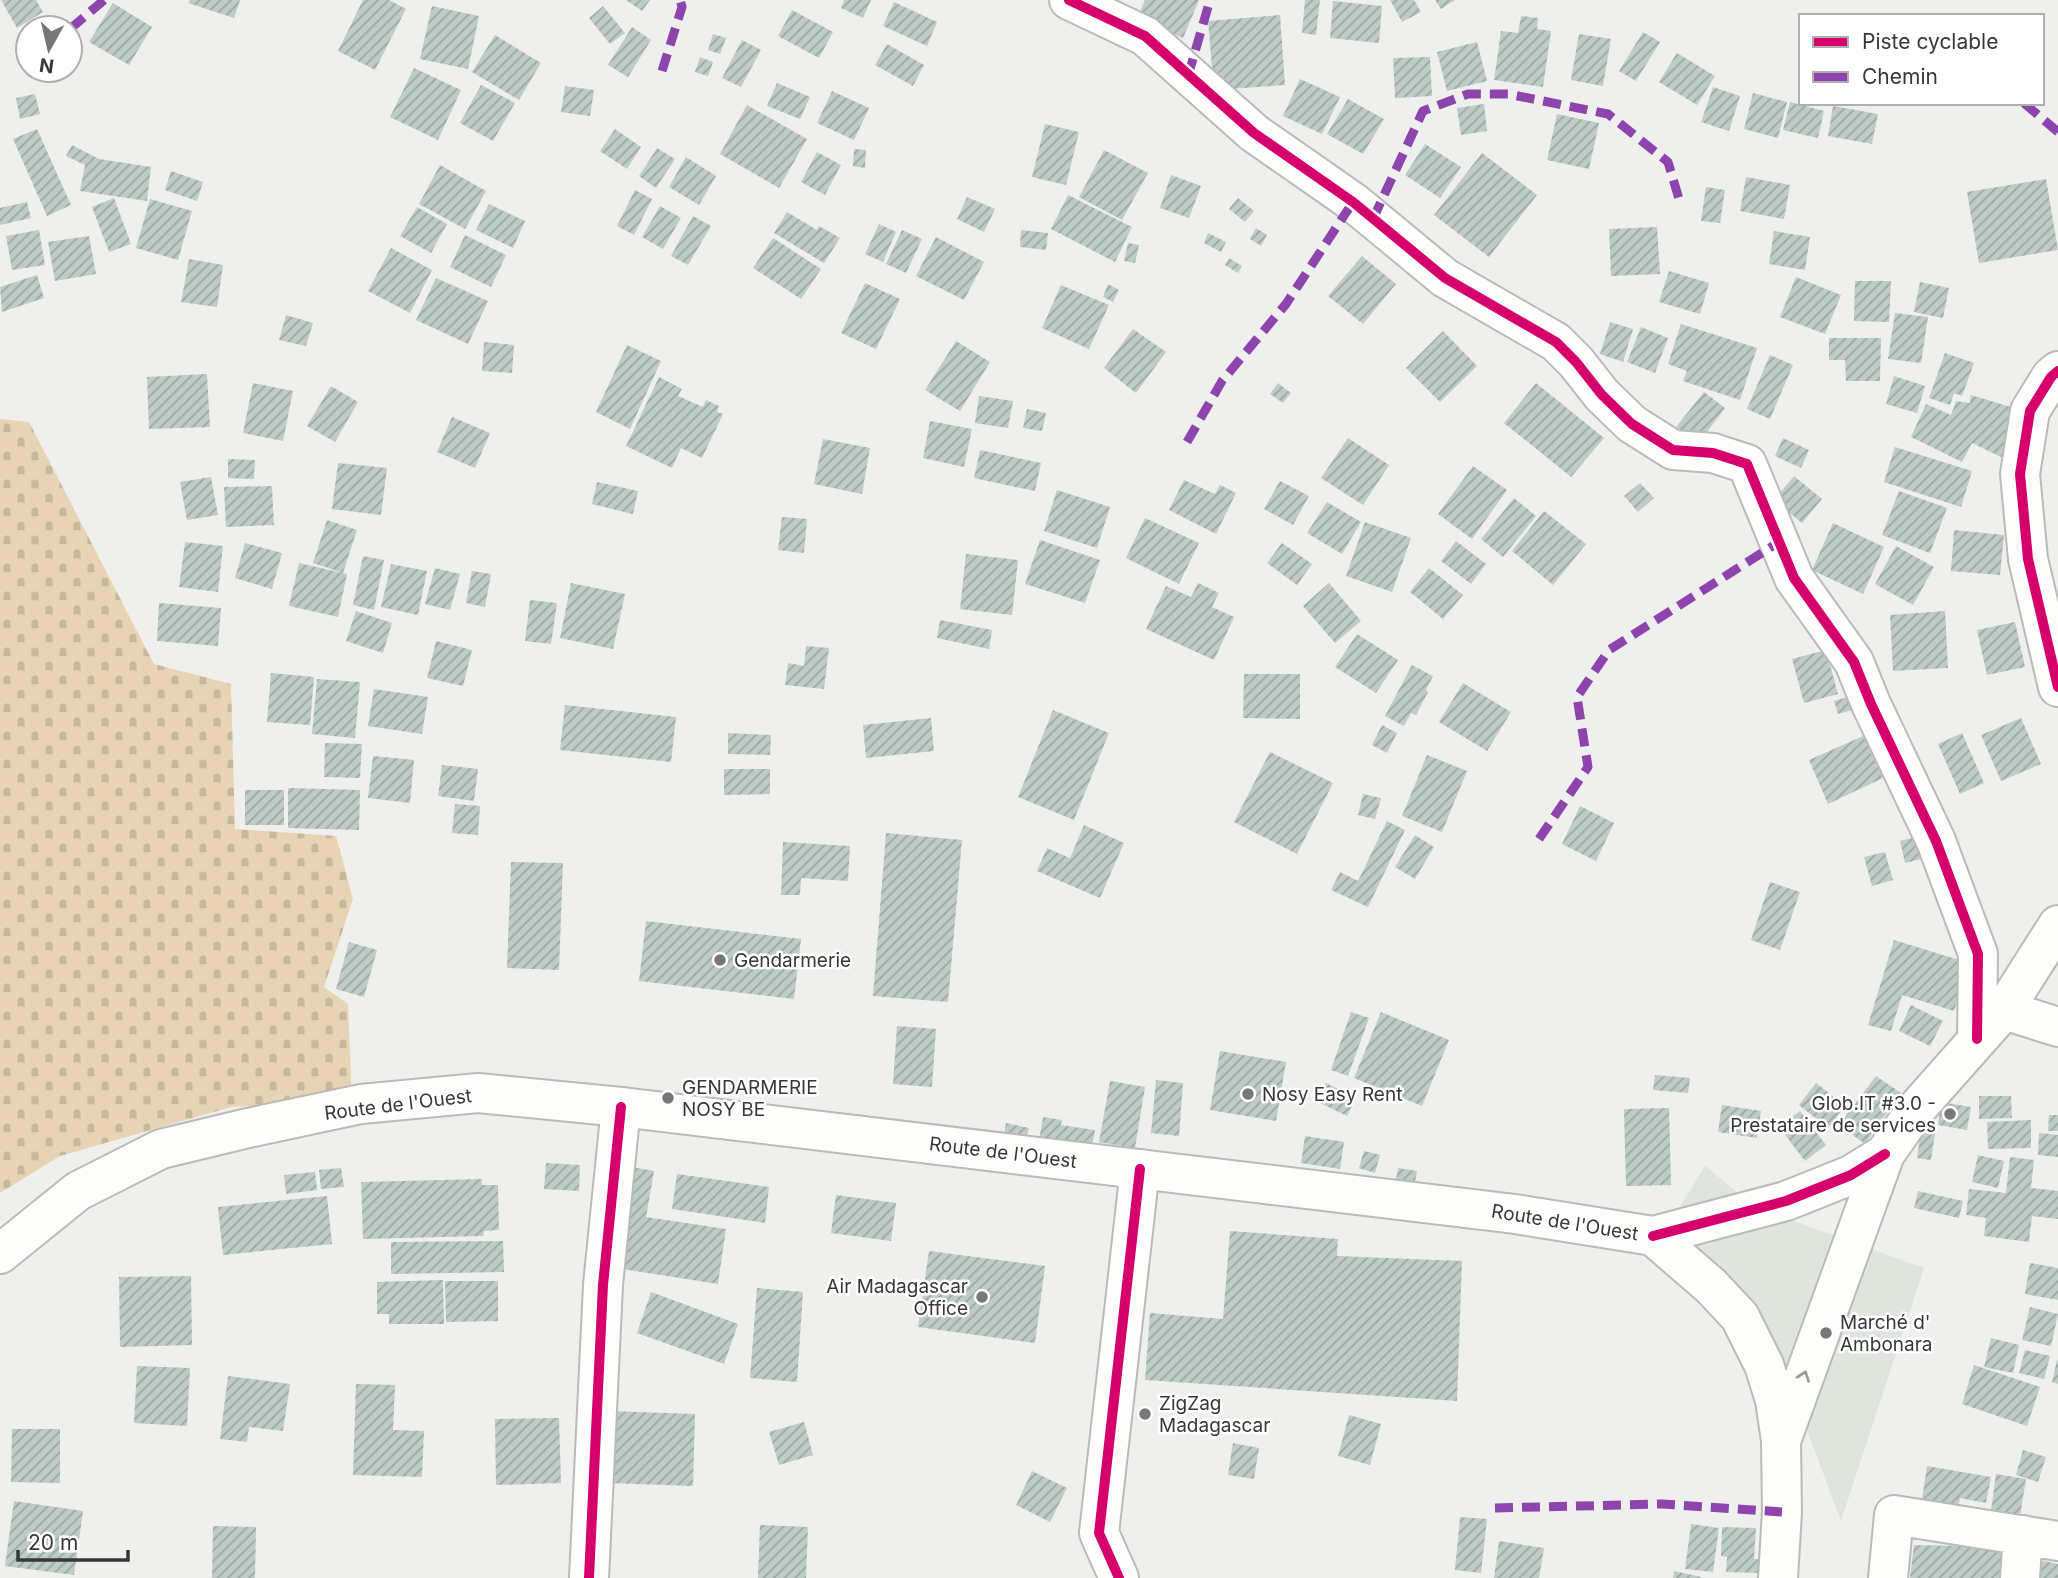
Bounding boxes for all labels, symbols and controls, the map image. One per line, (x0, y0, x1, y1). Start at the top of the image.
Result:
north arrow (14, 14, 84, 84)
legend (1799, 14, 2044, 105)
text: Piste cyclable (1862, 29, 1998, 54)
text: N (38, 53, 55, 78)
text: Chemin (1862, 64, 1938, 89)
place label: Gendarmerie (734, 949, 851, 972)
marker: Gendarmerie (712, 952, 728, 968)
place label: GENDARMERIE NOSY BE (682, 1076, 818, 1121)
place label: Nosy Easy Rent (1262, 1083, 1402, 1106)
street label: Route de l'Ouest (323, 1084, 473, 1125)
marker: Nosy Easy Rent (1240, 1086, 1256, 1102)
marker: GENDARMERIE NOSY BE (660, 1090, 676, 1106)
place label: Glob.IT #3.0 - Prestataire de services (1730, 1092, 1936, 1137)
marker: Glob.IT #3.0 - Prestataire de services (1942, 1106, 1958, 1122)
street label: Route de l'Ouest (928, 1132, 1078, 1173)
street label: Route de l'Ouest (1490, 1200, 1640, 1245)
place label: Air Madagascar Office (826, 1275, 968, 1320)
marker: Air Madagascar Office (974, 1289, 990, 1305)
place label: Marché d' Ambonara (1840, 1311, 1933, 1356)
marker: Marché d' Ambonara (1818, 1325, 1834, 1341)
one-way arrow (1796, 1371, 1810, 1383)
place label: ZigZag Madagascar (1159, 1392, 1270, 1437)
marker: ZigZag Madagascar (1137, 1406, 1153, 1422)
scale bar (18, 1518, 128, 1562)
text: 20 m (28, 1530, 78, 1555)

